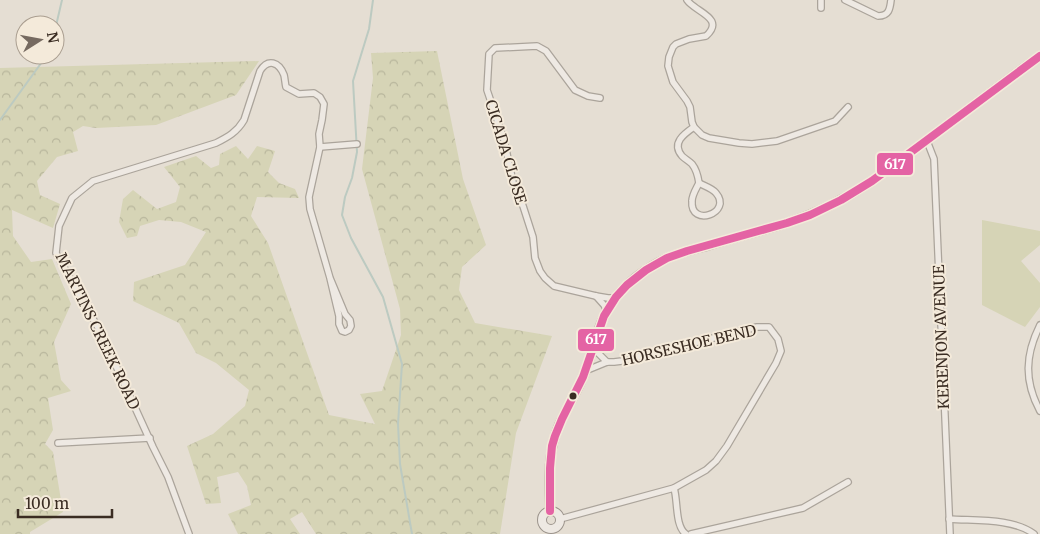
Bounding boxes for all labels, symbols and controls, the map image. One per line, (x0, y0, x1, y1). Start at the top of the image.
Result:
north arrow (15, 15, 65, 65)
text: N (43, 30, 63, 45)
street label: CICADA CLOSE (481, 97, 531, 207)
line badge: 617 (876, 152, 914, 176)
text: 617 (884, 155, 906, 173)
street label: MARTINS CREEK ROAD (52, 249, 144, 413)
street label: KERENJON AVENUE (929, 264, 953, 410)
street label: HORSESHOE BEND (620, 320, 758, 370)
line badge: 617 (577, 328, 615, 352)
text: 617 (585, 330, 607, 348)
unlabelled marker (568, 391, 578, 401)
scale bar (18, 486, 111, 518)
text: 100 m (25, 494, 69, 513)

